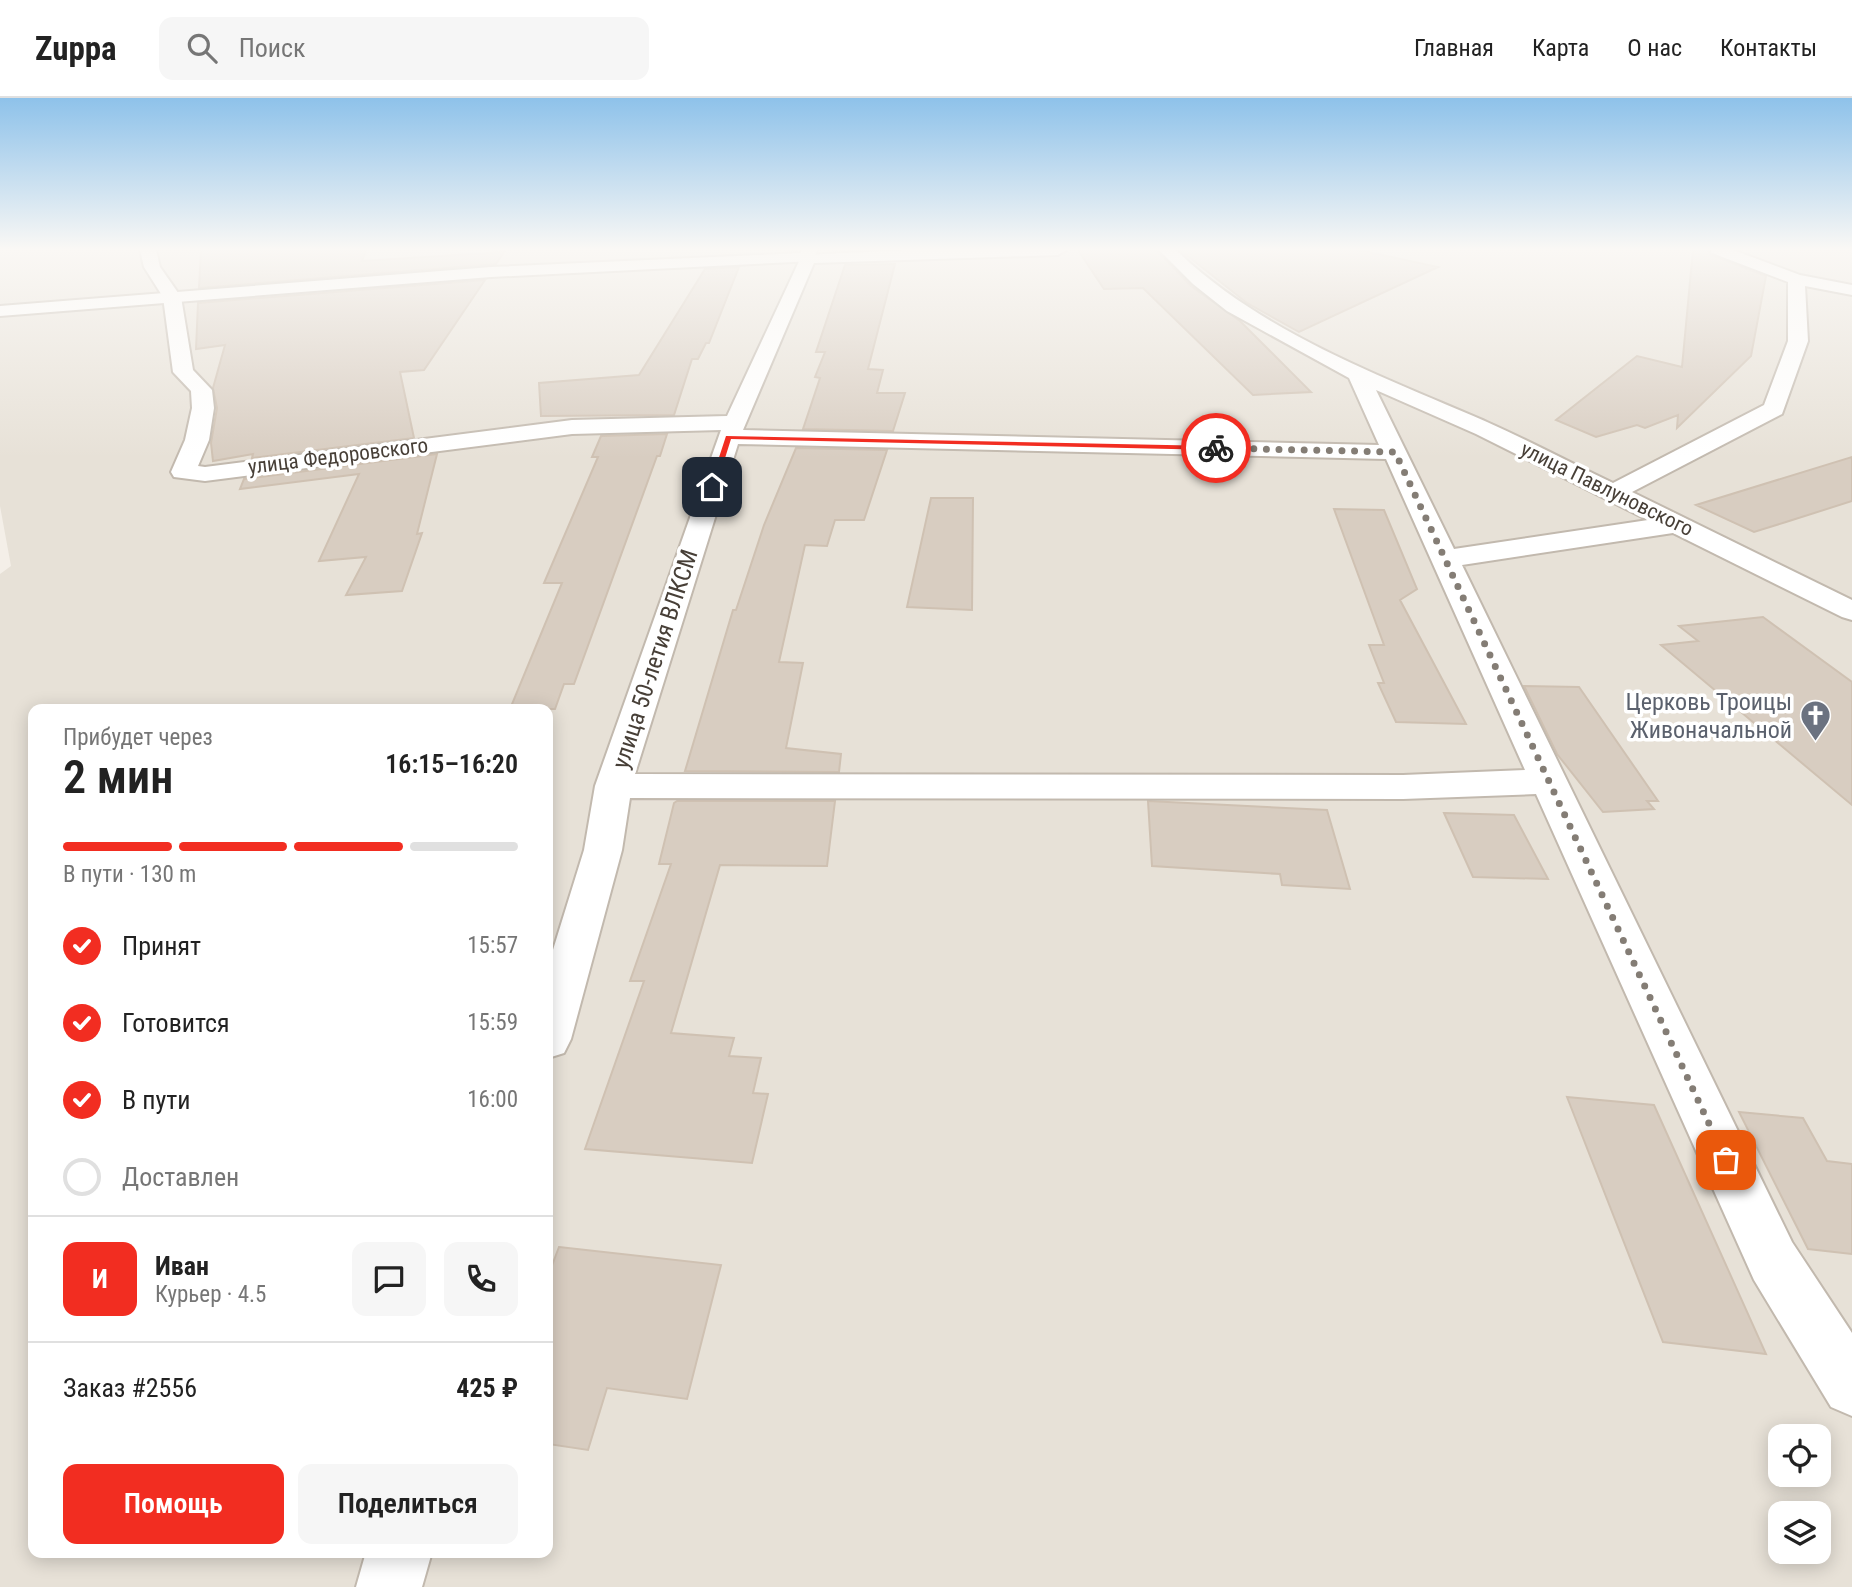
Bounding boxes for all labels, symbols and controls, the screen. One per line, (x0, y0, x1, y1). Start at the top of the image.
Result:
search box (159, 17, 649, 80)
text: Zuppa (35, 29, 117, 68)
icon: search (183, 29, 221, 67)
text: Поиск (239, 33, 306, 63)
text: Главная (1414, 34, 1494, 62)
text: Карта (1532, 34, 1589, 62)
text: О нас (1627, 34, 1682, 62)
text: Контакты (1720, 34, 1817, 62)
courier (1181, 413, 1251, 483)
icon: bike (1197, 429, 1235, 467)
street label: улица Федоровского (247, 433, 429, 479)
street label: улица Павлуновского (1517, 437, 1697, 541)
pin (682, 457, 742, 517)
icon: home (693, 468, 731, 506)
street label: улица 50-летия ВЛКСМ (606, 546, 704, 772)
place label: Церковь Троицы Живоначальной (1625, 688, 1792, 744)
church icon: Церковь Троицы Живоначальной (1798, 699, 1832, 743)
text: Прибудет через (63, 724, 213, 751)
text: 16:15–16:20 (385, 749, 518, 779)
text: 2 мин (63, 750, 173, 804)
text: В пути · 130 m (63, 861, 196, 888)
icon: check (63, 927, 101, 965)
text: Принят (122, 931, 201, 961)
text: 15:57 (467, 932, 518, 959)
icon: check (63, 1004, 101, 1042)
text: Готовится (122, 1008, 230, 1038)
text: 15:59 (467, 1009, 518, 1036)
icon: check (63, 1081, 101, 1119)
text: В пути (122, 1085, 191, 1115)
text: 16:00 (467, 1086, 518, 1113)
pin (1696, 1130, 1756, 1190)
icon: bag (1707, 1141, 1745, 1179)
text: Доставлен (122, 1162, 239, 1192)
button: chat (352, 1242, 426, 1316)
button: phone (444, 1242, 518, 1316)
text: Иван (155, 1251, 209, 1281)
text: И (92, 1264, 108, 1294)
text: Курьер · 4.5 (155, 1281, 266, 1308)
text: Заказ #2556 (63, 1373, 197, 1403)
text: 425 ₽ (456, 1373, 518, 1403)
map controls (1768, 1424, 1831, 1564)
button: locate (1768, 1424, 1831, 1487)
button: Помощь (63, 1464, 284, 1544)
button: Поделиться (298, 1464, 518, 1544)
button: layers (1768, 1501, 1831, 1564)

